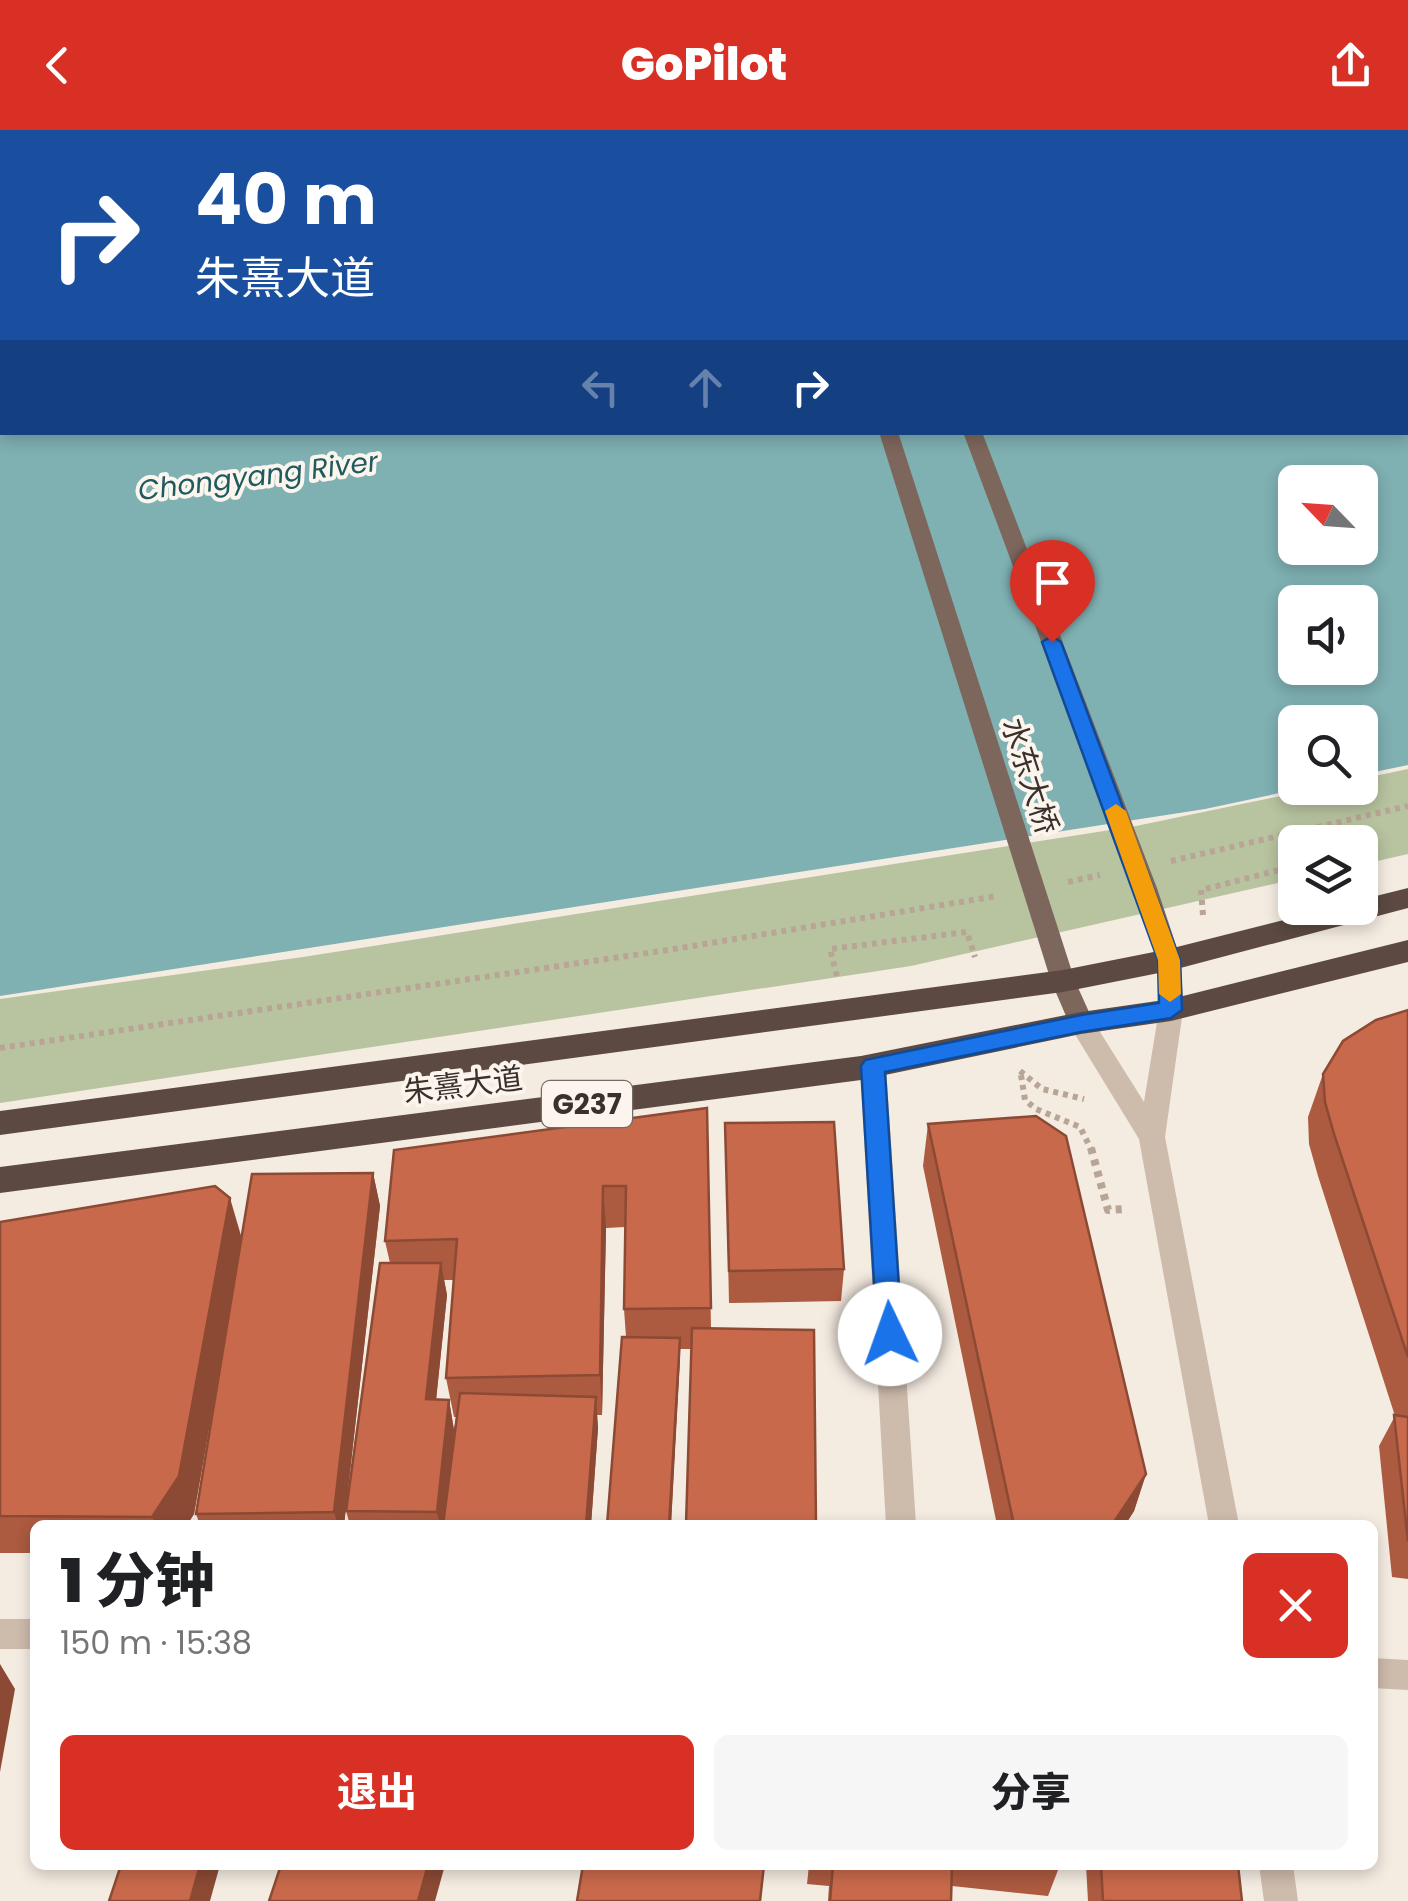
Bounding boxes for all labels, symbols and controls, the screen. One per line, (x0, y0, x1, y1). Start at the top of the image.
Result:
text: GoPilot (621, 33, 787, 96)
icon: back (30, 38, 85, 93)
icon: share (1323, 38, 1378, 93)
text: 40 m (195, 150, 377, 249)
icon: right (30, 170, 160, 300)
text: 朱熹大道 (195, 247, 375, 310)
icon: left (573, 360, 628, 415)
icon: ahead (678, 360, 733, 415)
icon: right (783, 360, 838, 415)
water label: Chongyang River (136, 442, 381, 510)
north arrow (1278, 465, 1378, 565)
map controls (1278, 465, 1378, 925)
pin (1010, 540, 1095, 643)
icon: arrive (1025, 555, 1080, 610)
button: sound (1278, 585, 1378, 685)
button: search (1278, 705, 1378, 805)
street label: 水东大桥 (991, 712, 1069, 840)
button: layers (1278, 825, 1378, 925)
street label: 朱熹大道 (401, 1056, 525, 1114)
road number: G237 (542, 1081, 632, 1127)
position arrow (838, 1282, 942, 1386)
text: 1 分钟 (60, 1539, 215, 1623)
button: close (1243, 1553, 1348, 1658)
text: 150 m · 15:38 (60, 1620, 252, 1665)
button: 退出 (60, 1735, 694, 1850)
button: 分享 (714, 1735, 1348, 1850)

